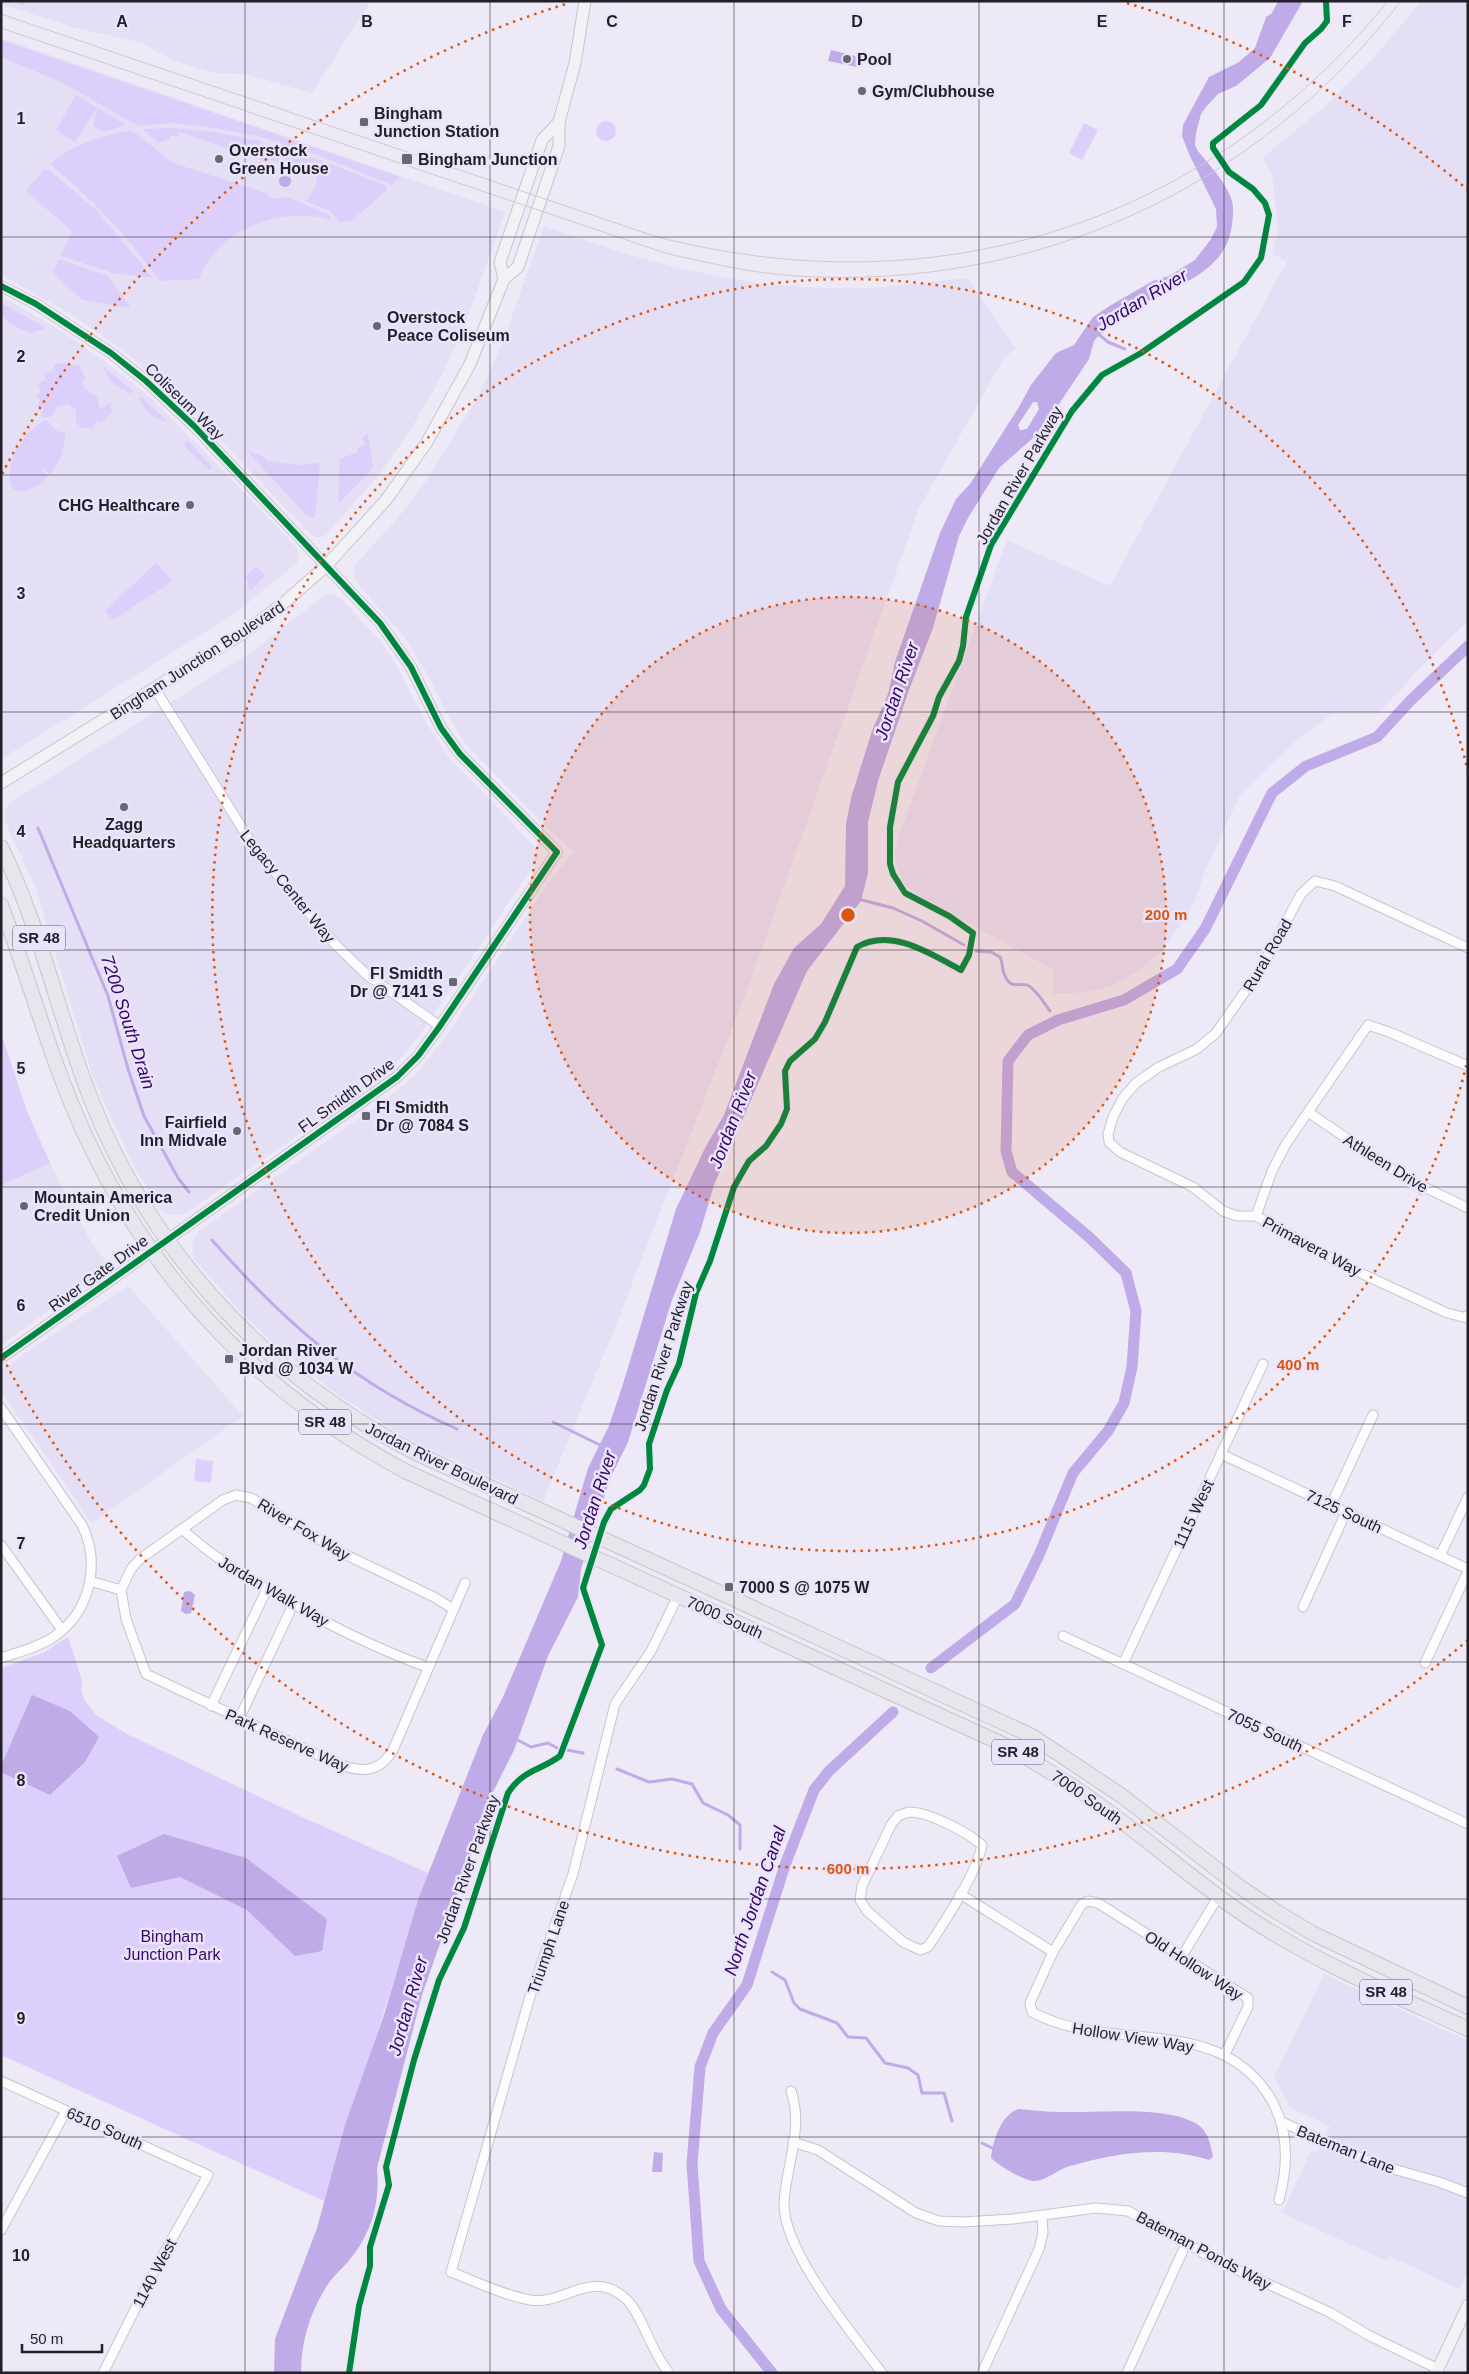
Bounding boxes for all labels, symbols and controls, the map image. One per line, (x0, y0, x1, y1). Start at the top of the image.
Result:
text: A (116, 13, 128, 30)
text: B (361, 13, 373, 30)
text: C (606, 13, 618, 30)
text: D (851, 13, 863, 30)
text: E (1097, 13, 1108, 30)
text: F (1342, 13, 1352, 30)
place label: Pool (857, 51, 892, 68)
marker: Pool (841, 53, 853, 65)
place label: Gym/Clubhouse (872, 83, 995, 100)
marker: Gym/Clubhouse (856, 85, 868, 97)
place label: Bingham Junction Station (374, 105, 499, 140)
text: 1 (17, 110, 26, 127)
marker: Bingham Junction Station (358, 116, 370, 128)
place label: Overstock Green House (229, 142, 329, 177)
place label: Bingham Junction (418, 151, 558, 168)
marker: Bingham Junction (400, 152, 414, 166)
marker: Overstock Green House (213, 153, 225, 165)
water label: Jordan River (1092, 265, 1192, 335)
place label: Overstock Peace Coliseum (387, 309, 510, 344)
marker: Overstock Peace Coliseum (371, 320, 383, 332)
text: 2 (17, 348, 26, 365)
street label: Coliseum Way (142, 360, 227, 443)
street label: Jordan River Parkway (973, 403, 1066, 547)
place label: CHG Healthcare (58, 497, 180, 514)
marker: CHG Healthcare (184, 499, 196, 511)
text: 3 (17, 585, 26, 602)
street label: Bingham Junction Boulevard (107, 598, 287, 723)
water label: Jordan River (871, 639, 923, 743)
marker: Zagg Headquarters (118, 801, 130, 813)
place label: Zagg Headquarters (72, 816, 176, 851)
text: 4 (17, 823, 26, 840)
street label: Legacy Center Way (237, 827, 338, 946)
centre of rings (839, 906, 857, 924)
text: 200 m (1145, 906, 1187, 923)
street label: Rural Road (1240, 916, 1295, 995)
road number: SR 48 (13, 926, 65, 950)
water label: 7200 South Drain (97, 952, 159, 1092)
place label: Fl Smidth Dr @ 7141 S (350, 965, 443, 1000)
marker: Fl Smidth Dr @ 7141 S (447, 976, 459, 988)
street label: FL Smidth Drive (295, 1055, 398, 1136)
text: 5 (17, 1060, 26, 1077)
water label: Jordan River (705, 1068, 761, 1172)
place label: Fl Smidth Dr @ 7084 S (376, 1099, 469, 1134)
marker: Fl Smidth Dr @ 7084 S (360, 1110, 372, 1122)
place label: Fairfield Inn Midvale (140, 1114, 227, 1149)
marker: Fairfield Inn Midvale (231, 1125, 243, 1137)
street label: Athleen Drive (1341, 1131, 1431, 1196)
place label: Mountain America Credit Union (34, 1189, 172, 1224)
marker: Mountain America Credit Union (18, 1200, 30, 1212)
street label: Primavera Way (1260, 1213, 1364, 1279)
street label: River Gate Drive (45, 1232, 151, 1315)
street label: Jordan River Parkway (631, 1279, 696, 1433)
text: 6 (17, 1297, 26, 1314)
place label: Jordan River Blvd @ 1034 W (239, 1342, 354, 1377)
marker: Jordan River Blvd @ 1034 W (223, 1353, 235, 1365)
text: 400 m (1277, 1356, 1319, 1373)
road number: SR 48 (299, 1410, 351, 1434)
street label: Jordan River Boulevard (363, 1419, 521, 1508)
water label: Jordan River (569, 1447, 621, 1553)
street label: 1115 West (1170, 1477, 1217, 1551)
street label: 7125 South (1303, 1486, 1384, 1536)
street label: River Fox Way (255, 1495, 353, 1564)
text: 7 (17, 1535, 26, 1552)
street label: Jordan Walk Way (216, 1553, 332, 1630)
place label: 7000 S @ 1075 W (739, 1579, 870, 1596)
marker: 7000 S @ 1075 W (723, 1581, 735, 1593)
street label: 7000 South (684, 1593, 766, 1642)
street label: 7055 South (1224, 1705, 1305, 1755)
street label: Park Reserve Way (223, 1706, 351, 1775)
road number: SR 48 (992, 1740, 1044, 1764)
street label: 7000 South (1048, 1767, 1125, 1828)
text: 8 (17, 1772, 26, 1789)
street label: Jordan River Parkway (433, 1793, 502, 1946)
water label: North Jordan Canal (720, 1823, 790, 1978)
text: 600 m (827, 1860, 869, 1877)
street label: Triumph Lane (524, 1898, 573, 1996)
street label: Old Hollow Way (1142, 1927, 1246, 2003)
park label: Bingham Junction Park (124, 1928, 221, 1963)
water label: Jordan River (384, 1953, 432, 2059)
road number: SR 48 (1360, 1980, 1412, 2004)
text: 9 (17, 2010, 26, 2027)
street label: Hollow View Way (1071, 2020, 1195, 2055)
street label: 6510 South (64, 2104, 146, 2153)
street label: Bateman Lane (1294, 2122, 1397, 2177)
street label: Bateman Ponds Way (1134, 2208, 1274, 2293)
street label: 1140 West (129, 2236, 180, 2310)
text: 10 (12, 2247, 30, 2264)
scale bar (22, 2322, 102, 2354)
text: 50 m (30, 2330, 63, 2347)

